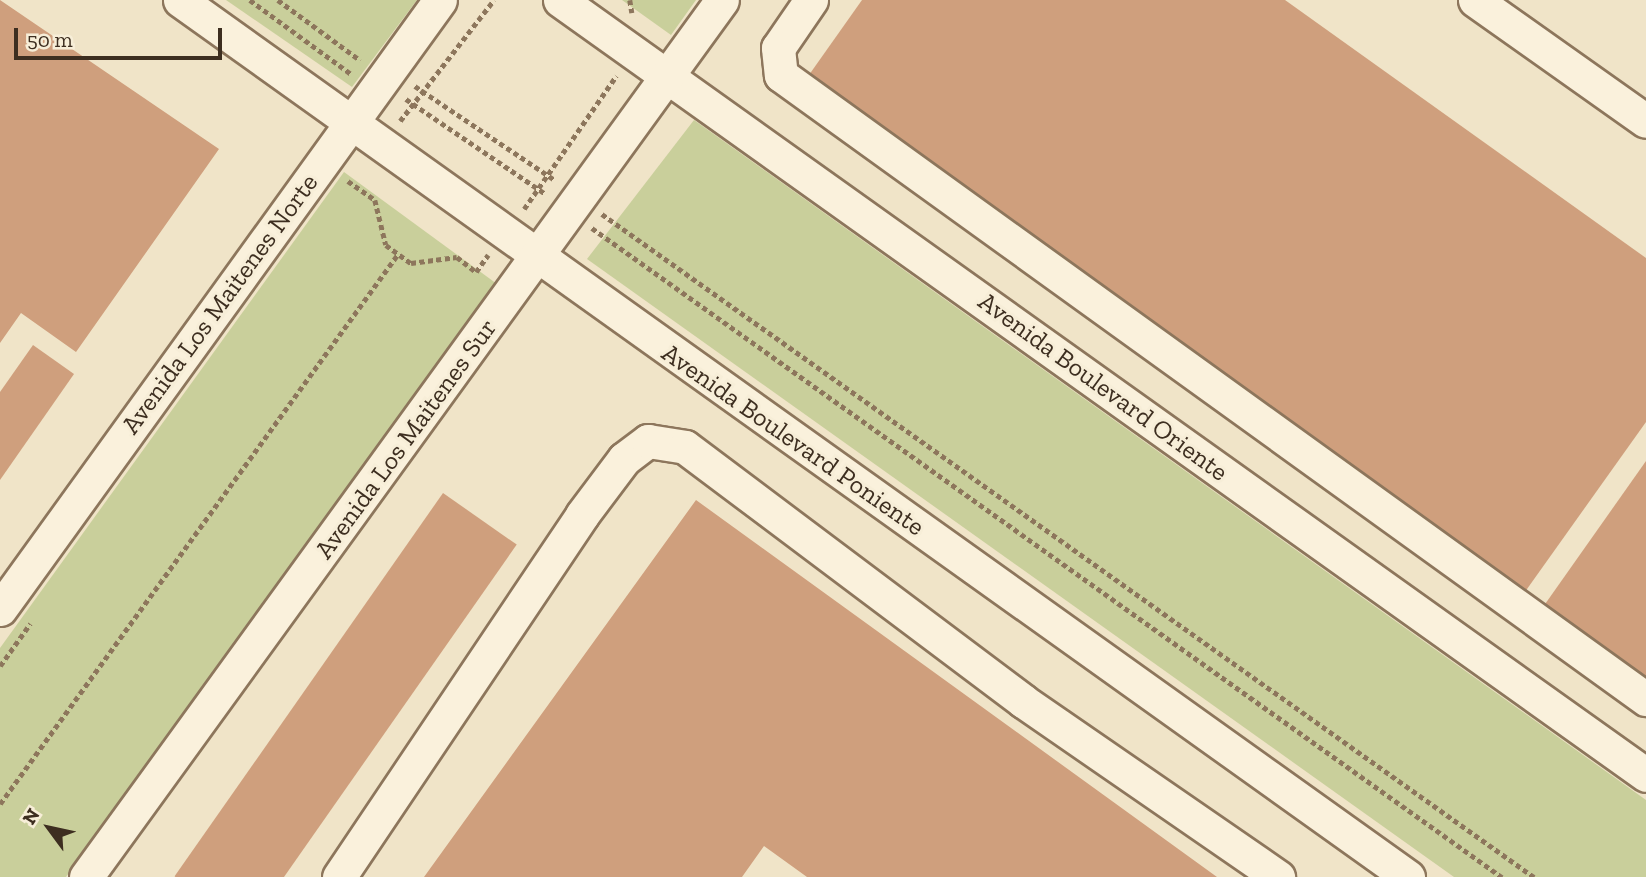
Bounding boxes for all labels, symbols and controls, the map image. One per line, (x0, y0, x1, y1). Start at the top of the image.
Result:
scale bar (18, 14, 226, 58)
text: 50 m (27, 27, 73, 52)
street label: Avenida Los Maitenes Norte (115, 168, 325, 440)
street label: Avenida Boulevard Oriente (972, 286, 1234, 488)
street label: Avenida Los Maitenes Sur (309, 313, 503, 565)
street label: Avenida Boulevard Poniente (656, 337, 930, 543)
north arrow (14, 793, 84, 863)
text: N (17, 804, 45, 829)

